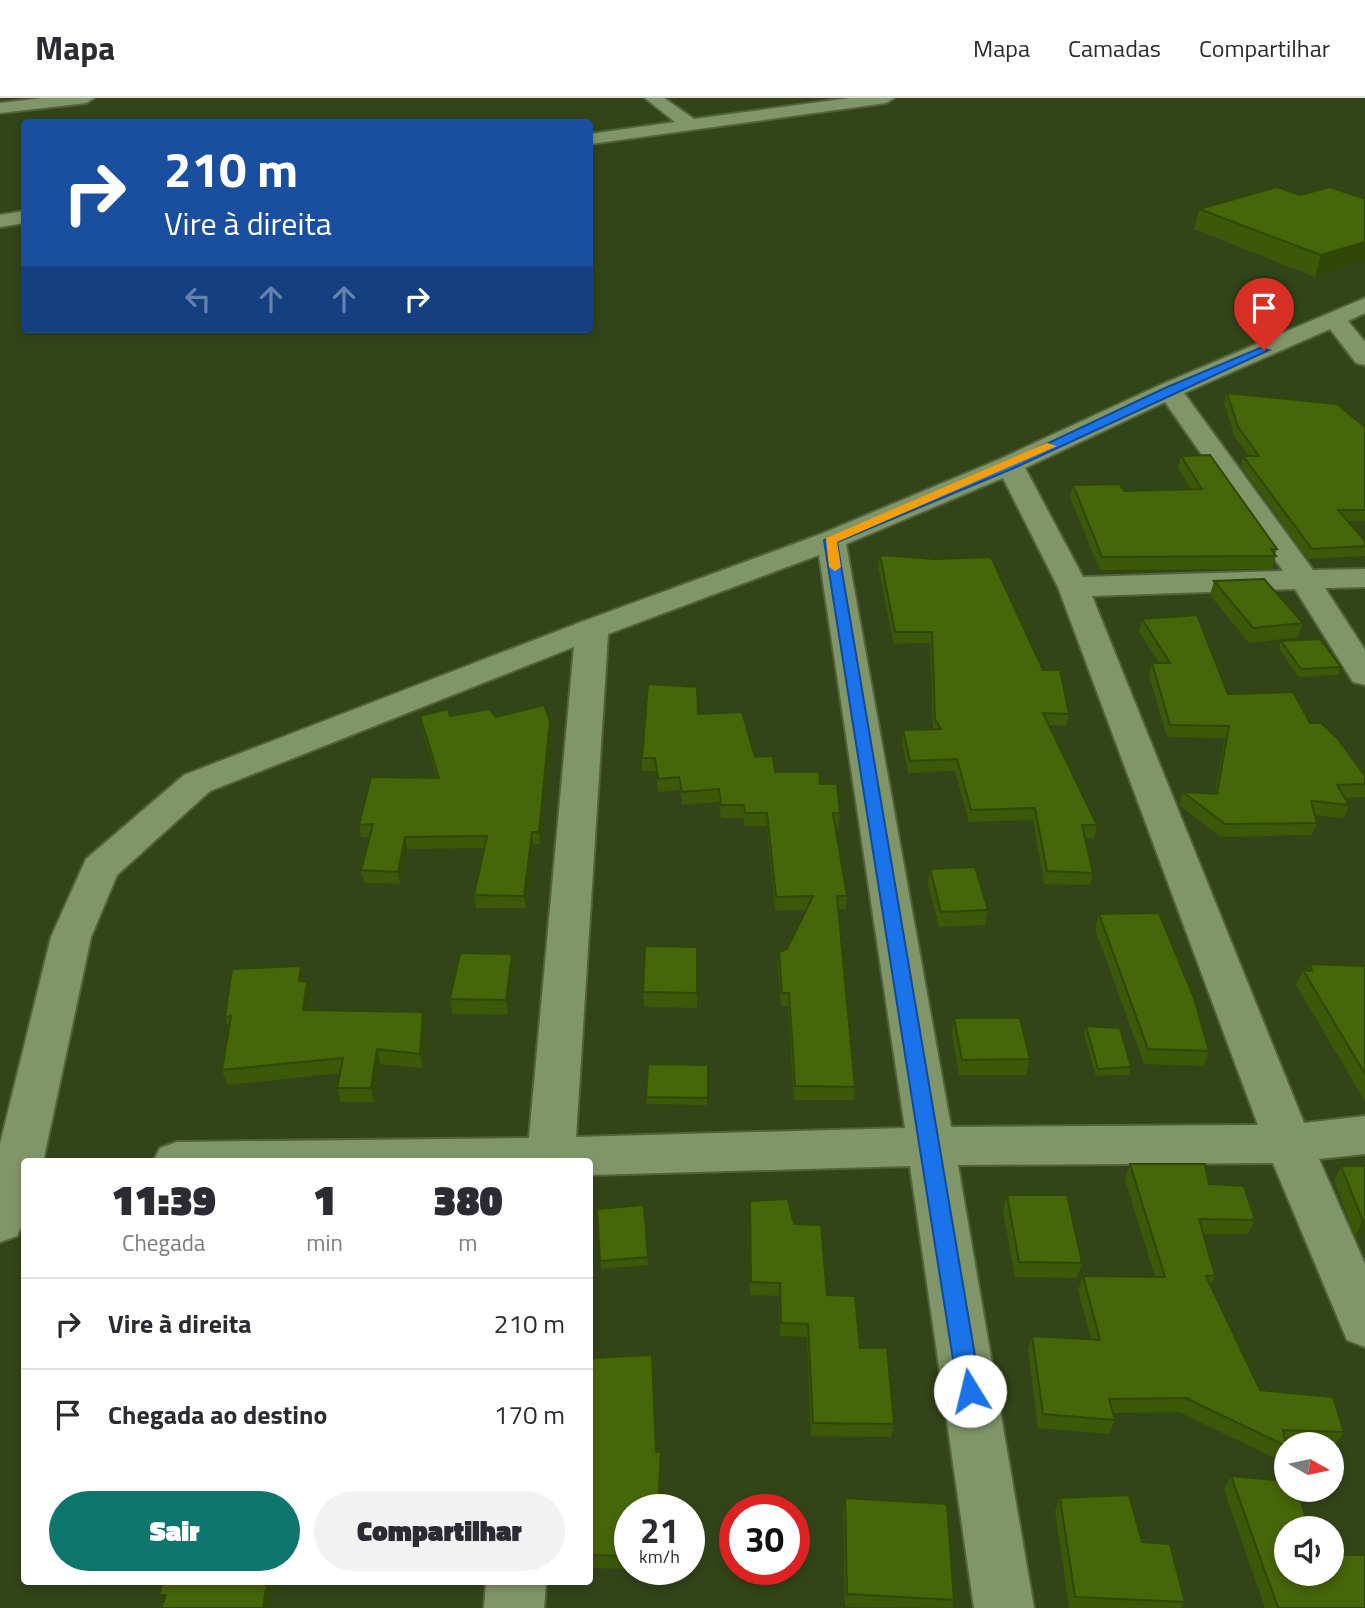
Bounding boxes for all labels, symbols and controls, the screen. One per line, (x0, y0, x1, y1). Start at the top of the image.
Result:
text: Mapa (35, 23, 115, 73)
text: Mapa (973, 30, 1030, 66)
text: Camadas (1068, 30, 1161, 66)
text: Compartilhar (1199, 30, 1330, 66)
text: 210 m (164, 131, 298, 206)
icon: right (49, 147, 140, 238)
text: Vire à direita (164, 199, 332, 247)
pin (1234, 278, 1294, 350)
icon: left (179, 280, 217, 318)
icon: ahead (252, 280, 290, 318)
icon: ahead (325, 280, 363, 318)
icon: right (398, 280, 436, 318)
icon: arrive (1245, 289, 1283, 327)
text: 11:39 (111, 1167, 216, 1231)
text: 1 (313, 1167, 336, 1231)
text: 380 (433, 1167, 503, 1231)
text: Chegada (122, 1225, 205, 1260)
text: min (306, 1225, 343, 1260)
text: m (458, 1225, 478, 1260)
text: Vire à direita (108, 1304, 251, 1343)
text: 210 m (494, 1304, 565, 1343)
icon: right (49, 1305, 87, 1343)
position arrow (933, 1354, 1007, 1428)
text: Chegada ao destino (108, 1395, 327, 1434)
text: 170 m (494, 1395, 565, 1434)
icon: arrive (49, 1396, 87, 1434)
north arrow (1274, 1432, 1344, 1502)
map controls (1274, 1432, 1344, 1586)
button: Sair (49, 1491, 300, 1571)
button: Compartilhar (314, 1491, 565, 1571)
speed limit sign: 30 (719, 1494, 810, 1585)
text: 21 (640, 1503, 679, 1557)
button: sound (1274, 1516, 1344, 1586)
text: km/h (639, 1543, 680, 1570)

